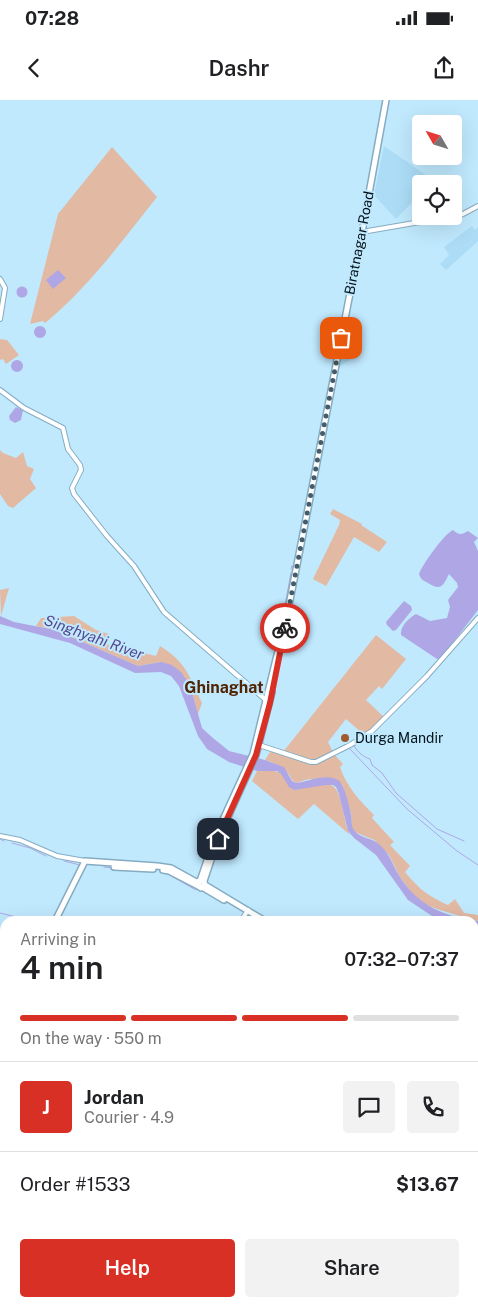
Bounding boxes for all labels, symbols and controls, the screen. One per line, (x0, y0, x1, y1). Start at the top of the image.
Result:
text: 07:28 (25, 7, 79, 29)
icon: back (20, 54, 48, 82)
icon: share (430, 54, 458, 82)
text: Dashr (209, 55, 269, 81)
north arrow (412, 115, 462, 165)
map controls (412, 115, 462, 225)
button: locate (412, 175, 462, 225)
street label: Biratnagar Road (341, 190, 377, 296)
pin (320, 317, 362, 359)
icon: bag (327, 324, 355, 352)
courier (260, 603, 310, 653)
water label: Singhyahi River (42, 611, 146, 663)
icon: bike (271, 614, 299, 642)
district label: Ghinaghat (184, 678, 264, 697)
place label: Durga Mandir (355, 730, 443, 746)
marker: Durga Mandir (339, 732, 351, 744)
pin (197, 818, 239, 860)
icon: home (204, 825, 232, 853)
text: Arriving in (20, 930, 96, 949)
text: 07:32–07:37 (344, 948, 459, 970)
text: 4 min (20, 949, 103, 986)
text: On the way · 550 m (20, 1029, 162, 1048)
button: chat (343, 1081, 395, 1133)
button: phone (407, 1081, 459, 1133)
text: Jordan (84, 1086, 144, 1108)
text: J (42, 1096, 50, 1118)
text: Courier · 4.9 (84, 1108, 174, 1127)
text: Order #1533 (20, 1173, 130, 1195)
text: $13.67 (396, 1173, 459, 1195)
button: Help (20, 1239, 235, 1297)
button: Share (245, 1239, 459, 1297)

